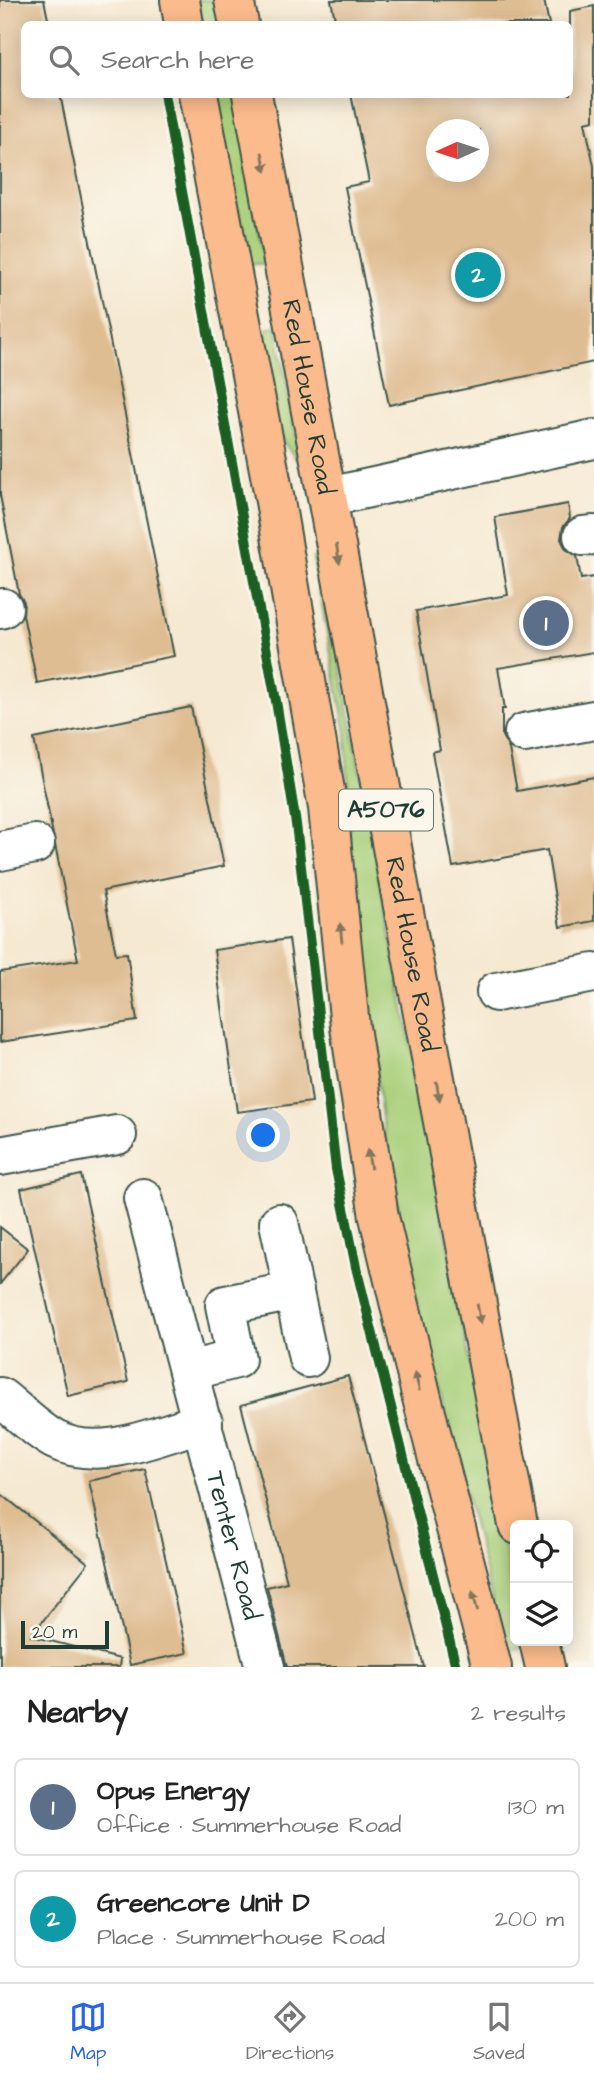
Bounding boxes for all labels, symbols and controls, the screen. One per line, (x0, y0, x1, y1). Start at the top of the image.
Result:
search box (21, 21, 573, 98)
icon: search (45, 41, 83, 79)
text: Search here (101, 42, 254, 78)
north arrow (426, 119, 489, 182)
one-way arrow (259, 151, 270, 173)
pin: 2 (455, 249, 501, 301)
street label: Red House Road (273, 297, 344, 497)
one-way arrow (333, 543, 344, 565)
pin: 1 (523, 597, 569, 649)
road number: A5076 (339, 790, 433, 830)
street label: Red House Road (376, 854, 448, 1055)
one-way arrow (335, 922, 346, 944)
one-way arrow (432, 1080, 443, 1102)
your location (246, 1118, 280, 1152)
one-way arrow (363, 1147, 374, 1169)
one-way arrow (474, 1303, 485, 1325)
one-way arrow (411, 1370, 422, 1392)
street label: Tenter Road (197, 1467, 270, 1624)
map controls (510, 1520, 573, 1646)
button: locate (510, 1520, 573, 1583)
button: layers (510, 1583, 573, 1646)
one-way arrow (469, 1590, 480, 1612)
scale bar (21, 1618, 108, 1650)
text: 20 m (32, 1619, 77, 1646)
text: Nearby (28, 1692, 128, 1734)
text: 2 results (471, 1697, 566, 1729)
text: Opus Energy (97, 1773, 250, 1809)
text: 1 (52, 1791, 54, 1823)
text: 130 m (508, 1791, 564, 1823)
text: Office · Summerhouse Road (97, 1809, 401, 1841)
text: Greencore Unit D (97, 1885, 310, 1921)
text: 2 (46, 1903, 60, 1935)
text: 200 m (495, 1903, 564, 1935)
text: Place · Summerhouse Road (97, 1921, 385, 1953)
tab: Map (69, 1998, 107, 2067)
tab: Directions (246, 1998, 334, 2067)
tab: Saved (473, 1998, 525, 2067)

